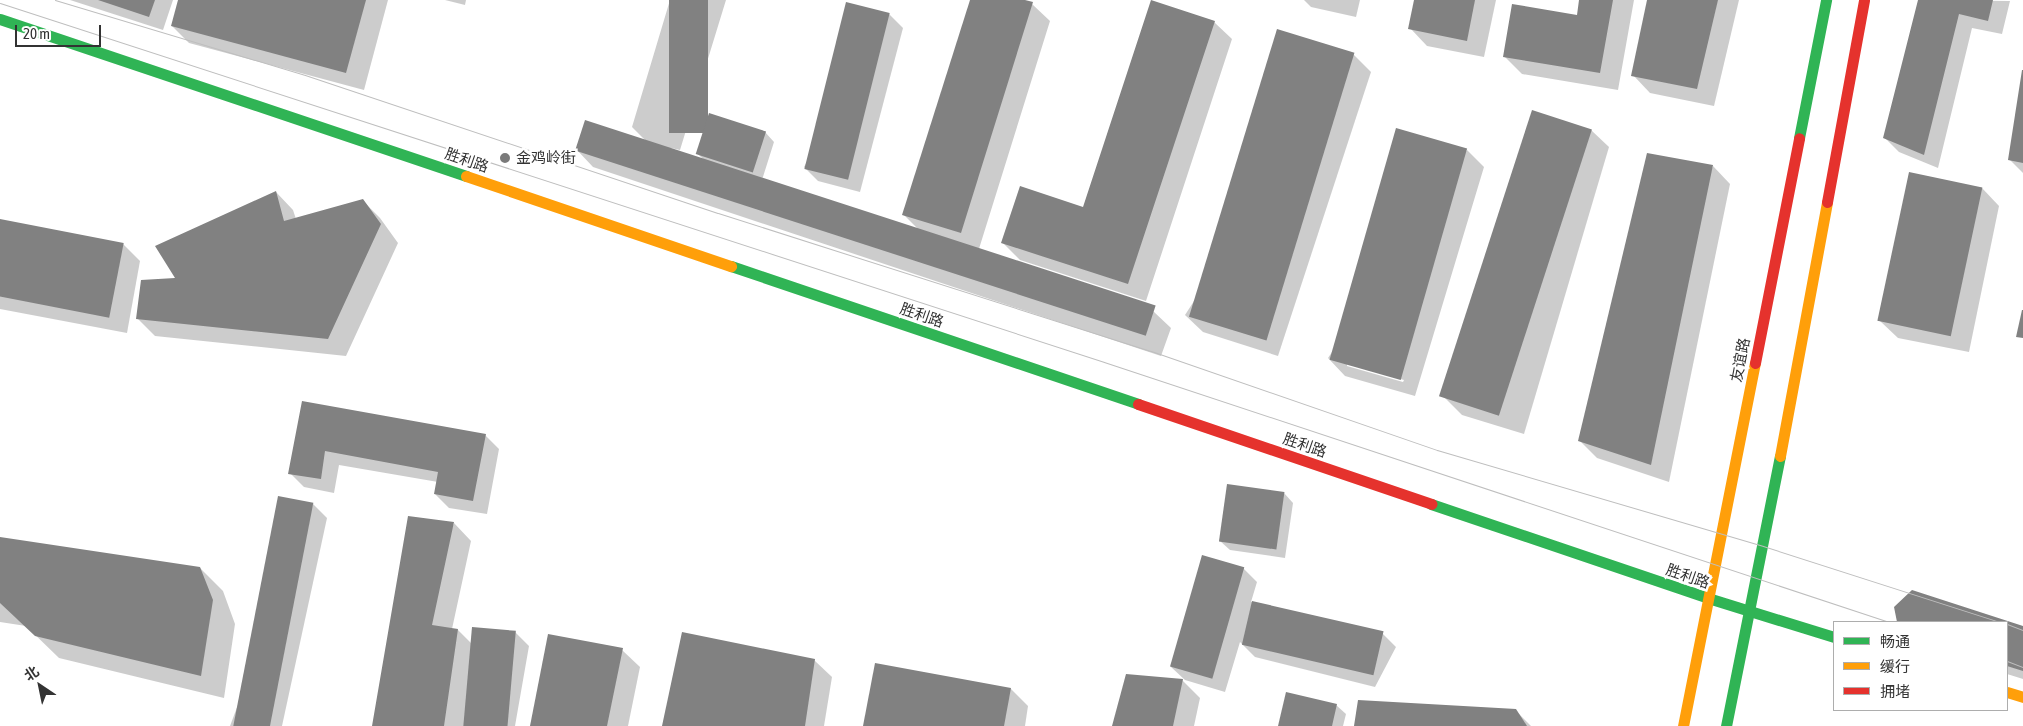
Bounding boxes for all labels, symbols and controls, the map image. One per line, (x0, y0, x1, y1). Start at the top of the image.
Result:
scale bar (18, 15, 104, 47)
text: 20 m (23, 25, 50, 42)
street label: 胜利路 (443, 144, 491, 176)
place label: 金鸡岭街 (516, 149, 576, 167)
marker: 金鸡岭街 (498, 151, 512, 165)
street label: 胜利路 (898, 299, 946, 331)
street label: 友谊路 (1727, 336, 1753, 384)
street label: 胜利路 (1281, 429, 1329, 461)
street label: 胜利路 (1664, 560, 1712, 592)
legend (1833, 621, 2008, 711)
text: 畅通 (1880, 633, 1910, 650)
text: 缓行 (1880, 658, 1910, 675)
north arrow (15, 661, 65, 711)
text: 北 (21, 663, 42, 684)
text: 拥堵 (1880, 683, 1910, 700)

